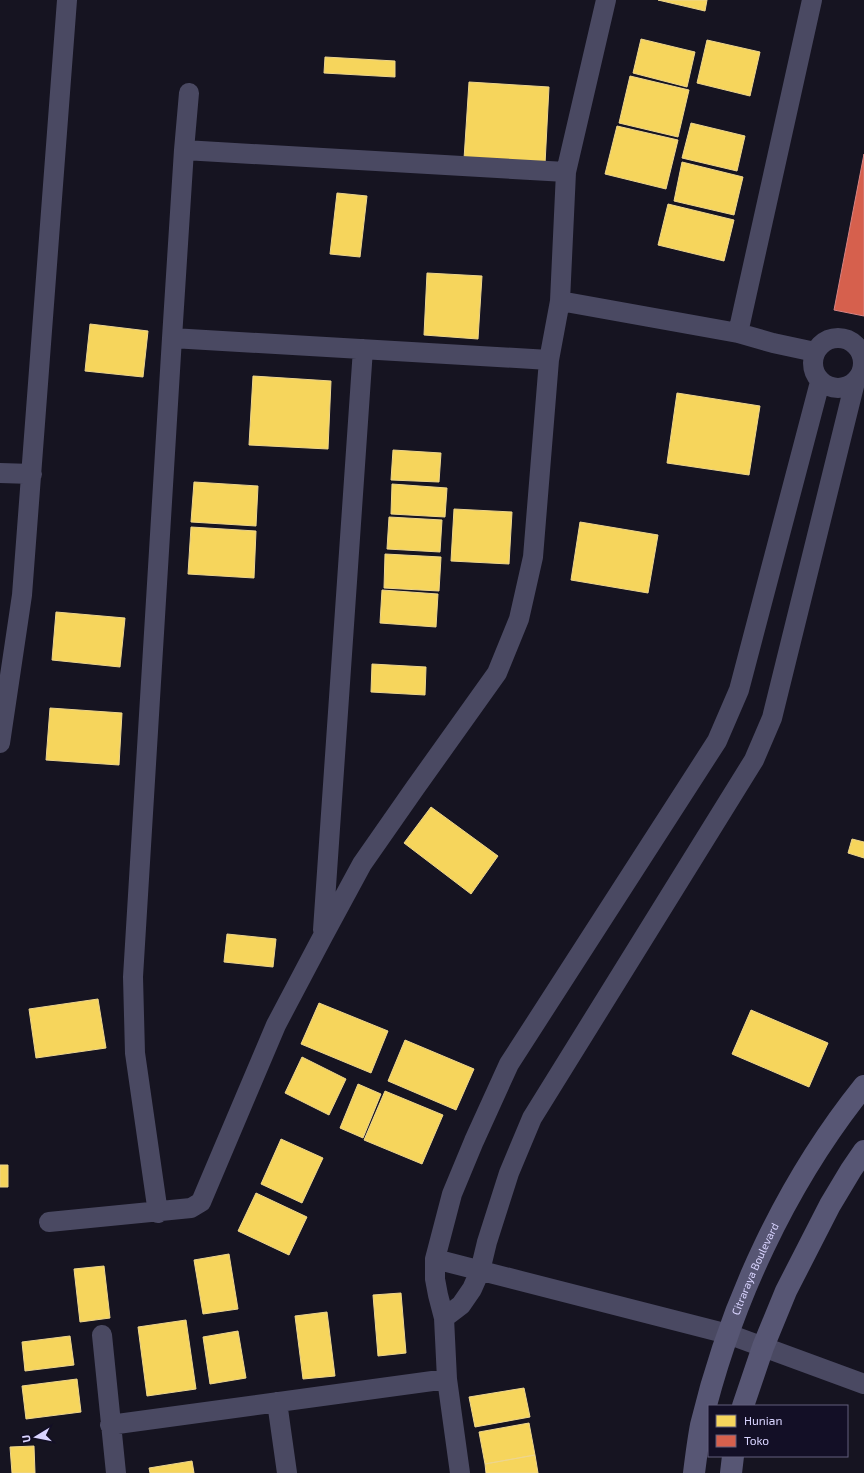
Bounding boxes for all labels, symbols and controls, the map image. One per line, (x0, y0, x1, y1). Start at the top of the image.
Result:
street label: Citraraya Boulevard (729, 1220, 781, 1317)
legend (708, 1405, 848, 1457)
text: Hunian (744, 1413, 782, 1427)
north arrow (16, 1417, 56, 1457)
text: Toko (744, 1433, 769, 1447)
text: U (19, 1434, 33, 1444)

